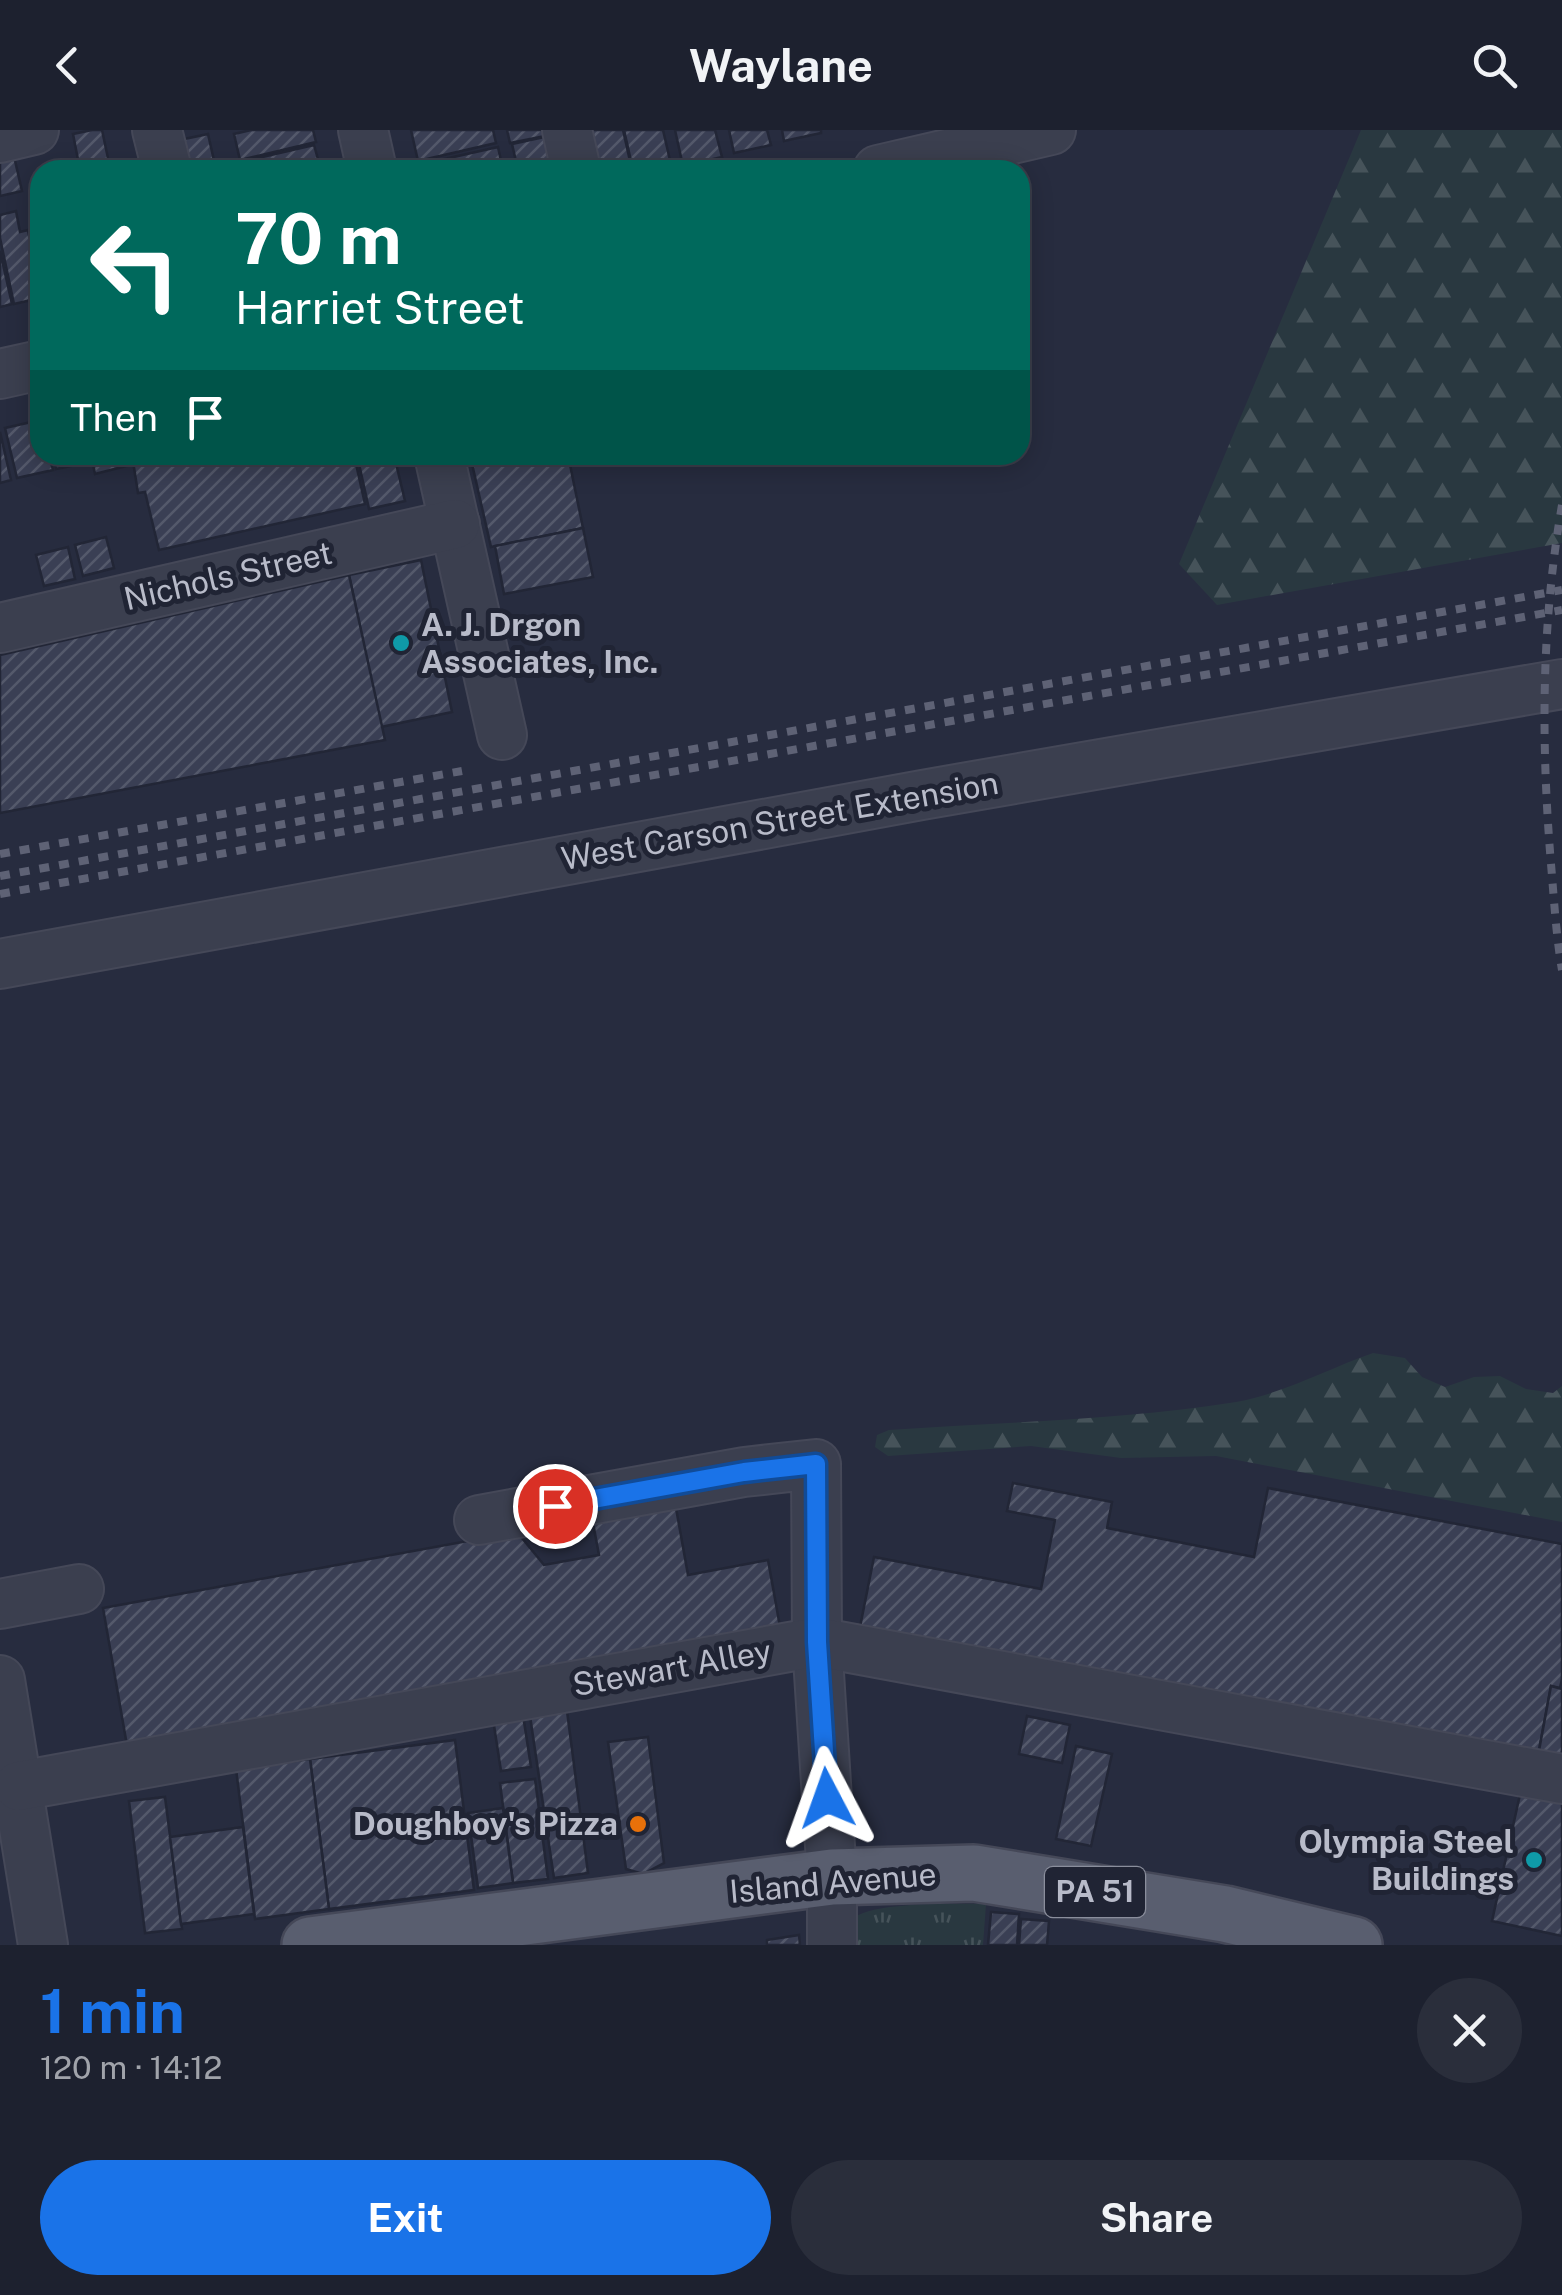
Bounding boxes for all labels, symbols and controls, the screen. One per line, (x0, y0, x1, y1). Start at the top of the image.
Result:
icon: back (40, 38, 95, 93)
icon: search (1467, 38, 1522, 93)
text: Waylane (689, 39, 873, 92)
text: 70 m (235, 197, 402, 280)
icon: left (70, 200, 200, 330)
text: Harriet Street (235, 281, 525, 334)
icon: arrive (178, 390, 233, 445)
text: Then (70, 395, 158, 440)
street label: Nichols Street (120, 534, 335, 617)
place label: A. J. Drgon Associates, Inc. (421, 606, 658, 680)
marker: A. J. Drgon Associates, Inc. (390, 632, 412, 654)
street label: West Carson Street Extension (559, 764, 1001, 877)
pin (513, 1464, 598, 1549)
icon: arrive (528, 1479, 583, 1534)
street label: Stewart Alley (570, 1632, 774, 1703)
position arrow (775, 1746, 879, 1850)
place label: Doughboy's Pizza (353, 1805, 618, 1842)
marker: Doughboy's Pizza (627, 1813, 649, 1835)
place label: Olympia Steel Buildings (1299, 1823, 1514, 1897)
marker: Olympia Steel Buildings (1523, 1849, 1545, 1871)
street label: Island Avenue (728, 1855, 938, 1910)
road number: PA 51 (1045, 1867, 1145, 1917)
text: 1 min (40, 1976, 185, 2047)
button: close (1417, 1978, 1522, 2083)
text: 120 m · 14:12 (40, 2049, 222, 2086)
button: Exit (40, 2160, 771, 2275)
button: Share (791, 2160, 1522, 2275)

